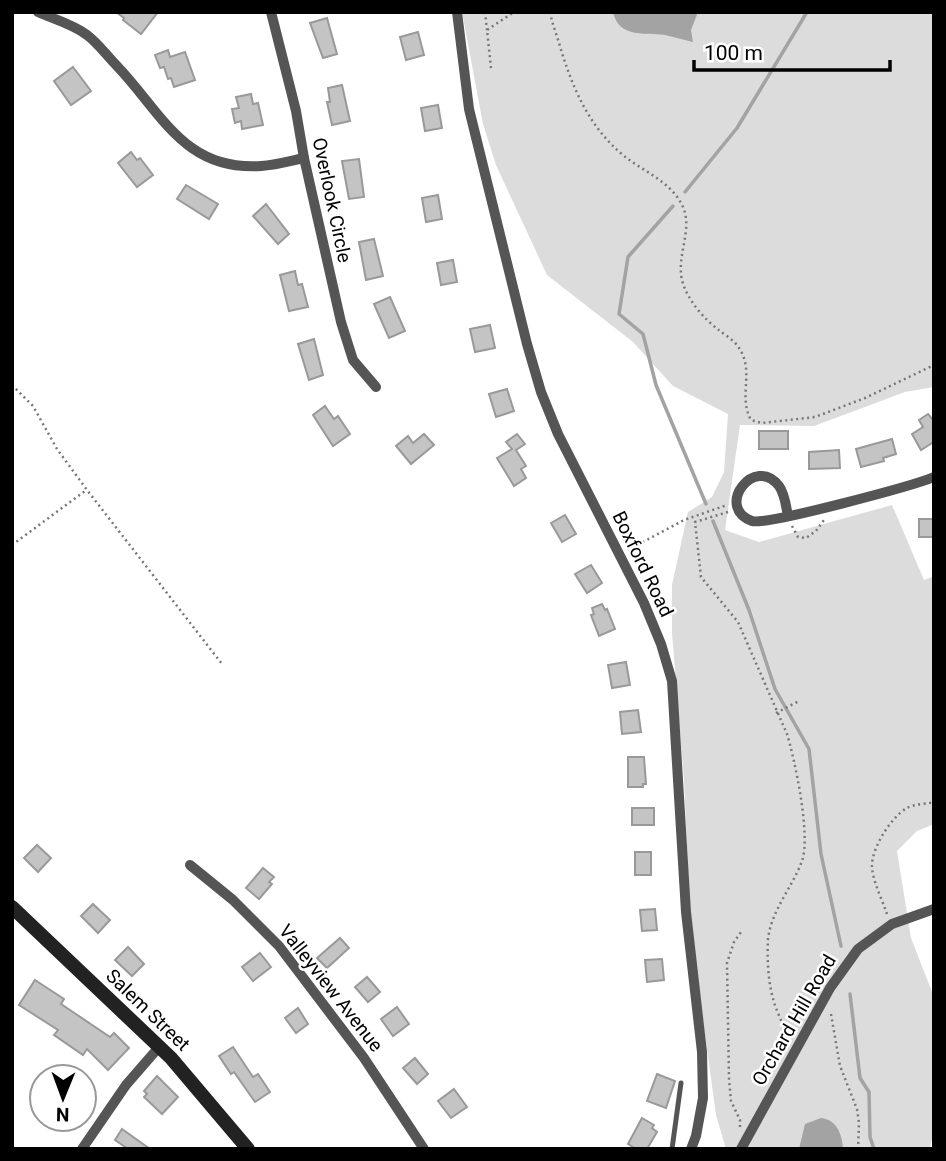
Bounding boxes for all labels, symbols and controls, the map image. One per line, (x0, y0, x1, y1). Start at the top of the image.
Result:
scale bar (694, 28, 890, 72)
text: 100 m (704, 41, 763, 65)
street label: Overlook Circle (308, 135, 356, 265)
street label: Boxford Road (608, 507, 678, 621)
street label: Valleyview Avenue (274, 920, 388, 1056)
street label: Orchard Hill Road (747, 950, 841, 1090)
street label: Salem Street (101, 964, 195, 1056)
north arrow (28, 1063, 98, 1133)
text: N (56, 1103, 70, 1126)

